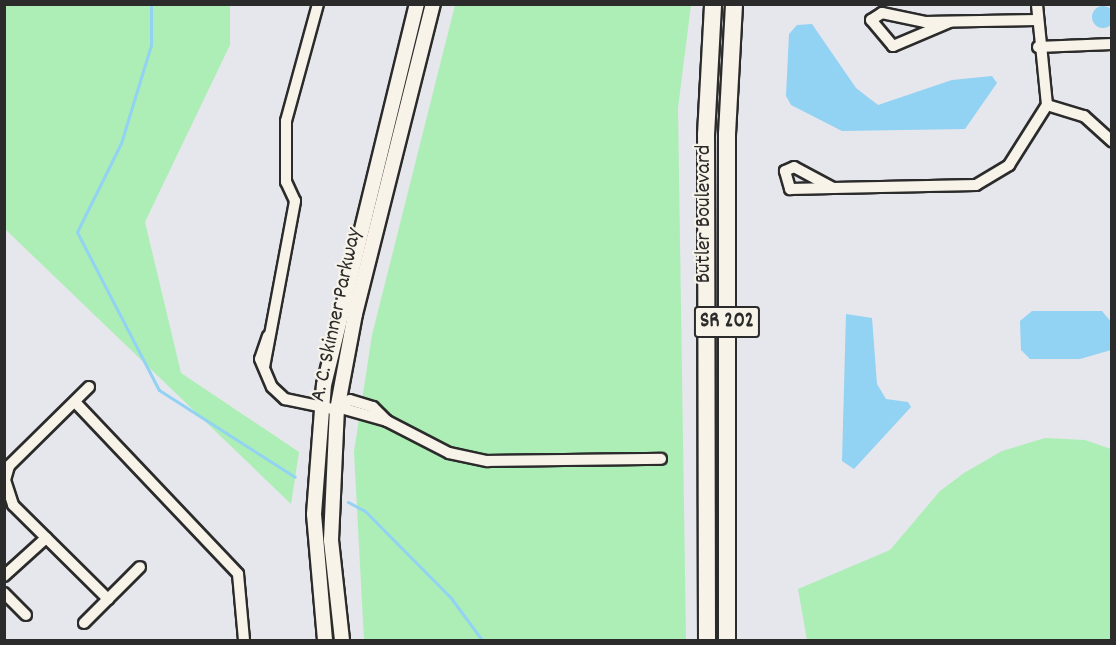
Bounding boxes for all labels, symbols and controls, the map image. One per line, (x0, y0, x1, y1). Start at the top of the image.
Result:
street label: Butler Boulevard (692, 145, 718, 283)
street label: A. C. Skinner Parkway (306, 226, 368, 404)
road number: SR 202 (692, 304, 762, 340)

